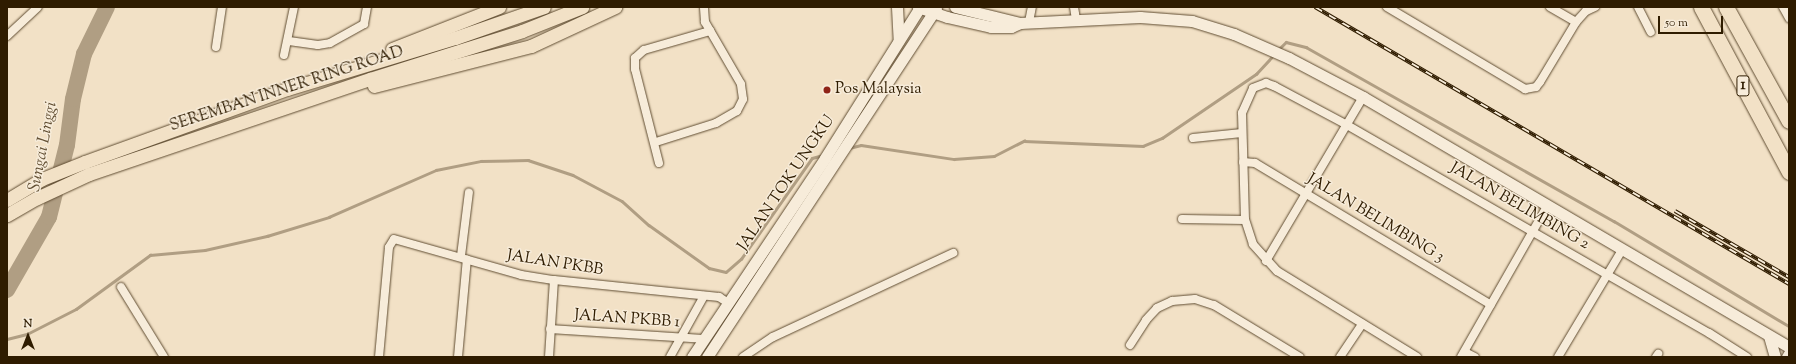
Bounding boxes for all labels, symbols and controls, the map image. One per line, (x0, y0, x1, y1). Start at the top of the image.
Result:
scale bar (1660, 8, 1725, 34)
text: 50 m (1665, 14, 1688, 32)
street label: SEREMBAN INNER RING ROAD (168, 43, 406, 137)
road number: 1 (1736, 73, 1750, 99)
place label: Pos Malaysia (835, 80, 922, 100)
marker: Pos Malaysia (822, 85, 832, 95)
water label: Sungai Linggi (25, 100, 63, 194)
street label: JALAN TOK UNGKU (734, 113, 840, 255)
street label: JALAN BELIMBING 2 (1446, 159, 1592, 255)
street label: JALAN BELIMBING 3 (1303, 170, 1447, 268)
street label: JALAN PKBB (505, 247, 605, 281)
street label: JALAN PKBB 1 (573, 307, 681, 333)
north arrow (8, 316, 48, 356)
text: N (24, 316, 32, 332)

